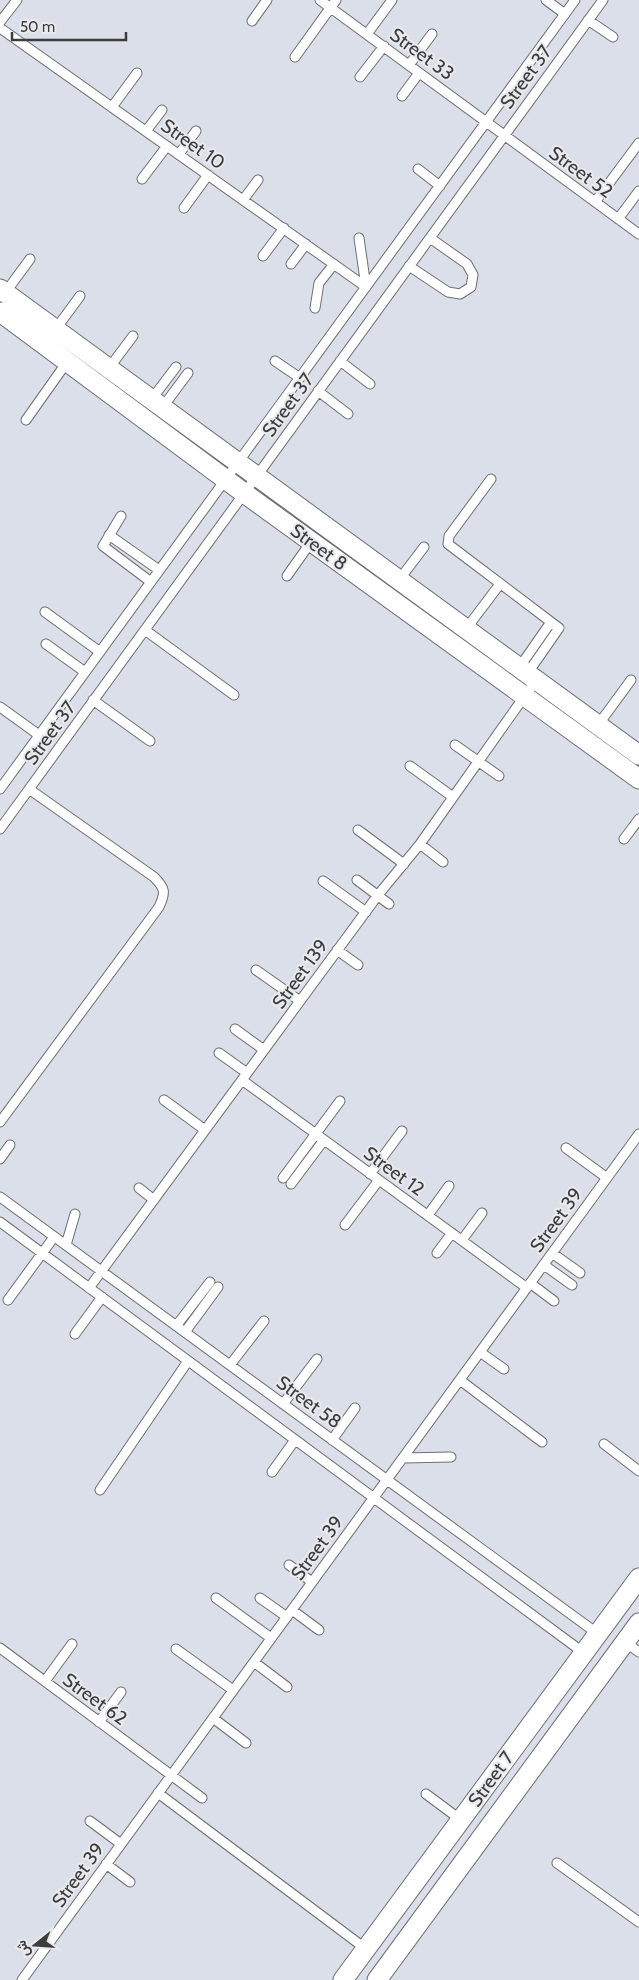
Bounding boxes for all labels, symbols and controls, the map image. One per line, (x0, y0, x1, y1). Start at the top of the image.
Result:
scale bar (12, 10, 126, 42)
text: 50 m (20, 18, 55, 36)
street label: Street 33 (385, 23, 459, 85)
street label: Street 37 (495, 40, 557, 113)
street label: Street 10 (157, 114, 229, 174)
street label: Street 52 (545, 141, 617, 203)
street label: Street 37 (257, 368, 319, 441)
street label: Street 8 (286, 519, 352, 575)
street label: Street 37 (19, 696, 81, 769)
street label: Street 139 (267, 935, 333, 1013)
street label: Street 12 (359, 1141, 429, 1201)
street label: Street 39 (525, 1183, 587, 1257)
street label: Street 58 (272, 1371, 346, 1433)
street label: Street 39 (286, 1511, 348, 1585)
street label: Street 62 (58, 1668, 132, 1730)
street label: Street 7 (463, 1747, 519, 1811)
street label: Street 39 (47, 1838, 109, 1912)
north arrow (10, 1920, 60, 1970)
text: ش (11, 1938, 34, 1959)

